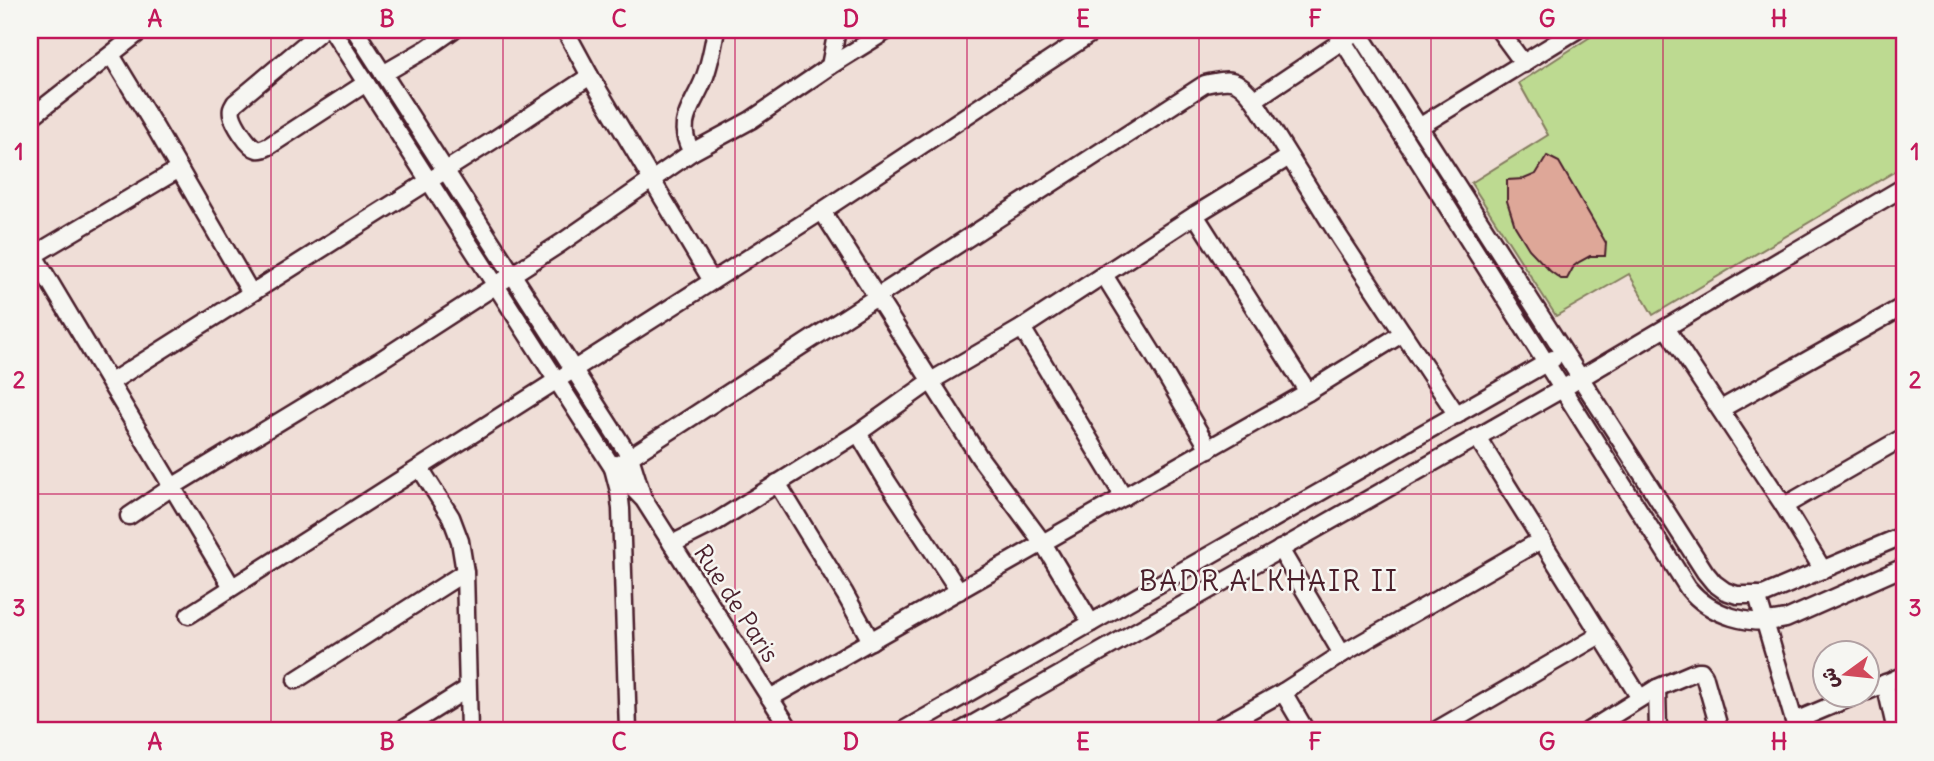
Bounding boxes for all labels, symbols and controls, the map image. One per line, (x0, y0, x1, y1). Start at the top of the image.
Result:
text: A (148, 4, 163, 33)
text: B (379, 4, 395, 33)
text: C (611, 4, 627, 33)
text: D (843, 4, 859, 33)
text: E (1076, 4, 1090, 33)
text: F (1308, 4, 1322, 33)
text: G (1539, 4, 1555, 33)
text: H (1771, 4, 1787, 33)
text: 1 (14, 137, 24, 166)
text: 1 (1910, 137, 1920, 166)
text: 2 (13, 365, 26, 394)
text: 2 (1909, 365, 1922, 394)
street label: Rue de Paris (688, 539, 786, 667)
district label: BADR ALKHAIR II (1139, 563, 1399, 599)
text: 3 (12, 593, 26, 622)
text: 3 (1908, 593, 1922, 622)
north arrow (1812, 638, 1882, 708)
text: ش (1815, 665, 1844, 692)
text: A (148, 727, 163, 756)
text: B (379, 727, 395, 756)
text: C (611, 727, 627, 756)
text: D (843, 727, 859, 756)
text: E (1076, 727, 1090, 756)
text: F (1308, 727, 1322, 756)
text: G (1539, 727, 1555, 756)
text: H (1771, 727, 1787, 756)

